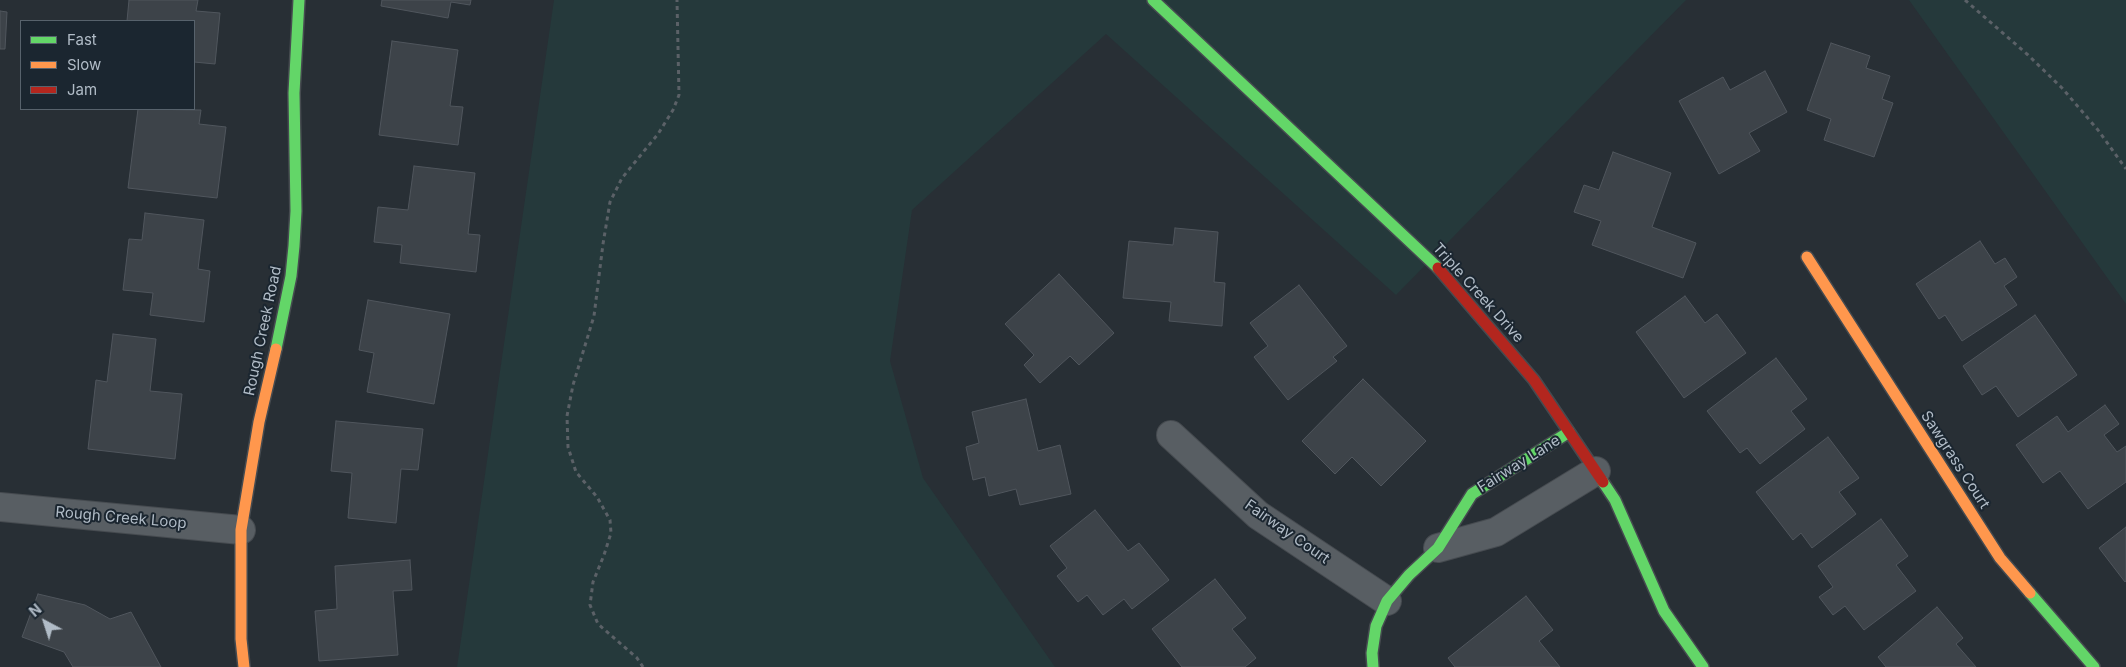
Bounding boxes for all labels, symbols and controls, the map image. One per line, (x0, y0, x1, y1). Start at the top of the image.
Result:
legend (20, 20, 195, 110)
text: Fast (67, 30, 97, 49)
text: Slow (67, 55, 101, 74)
text: Jam (67, 80, 97, 99)
street label: Triple Creek Drive (1429, 240, 1527, 346)
street label: Rough Creek Road (240, 265, 286, 397)
street label: Sawgrass Court (1917, 408, 1993, 512)
street label: Fairway Lane (1474, 431, 1564, 497)
street label: Fairway Court (1241, 496, 1333, 568)
street label: Rough Creek Loop (55, 503, 187, 533)
north arrow (20, 597, 70, 647)
text: N (25, 600, 45, 620)

